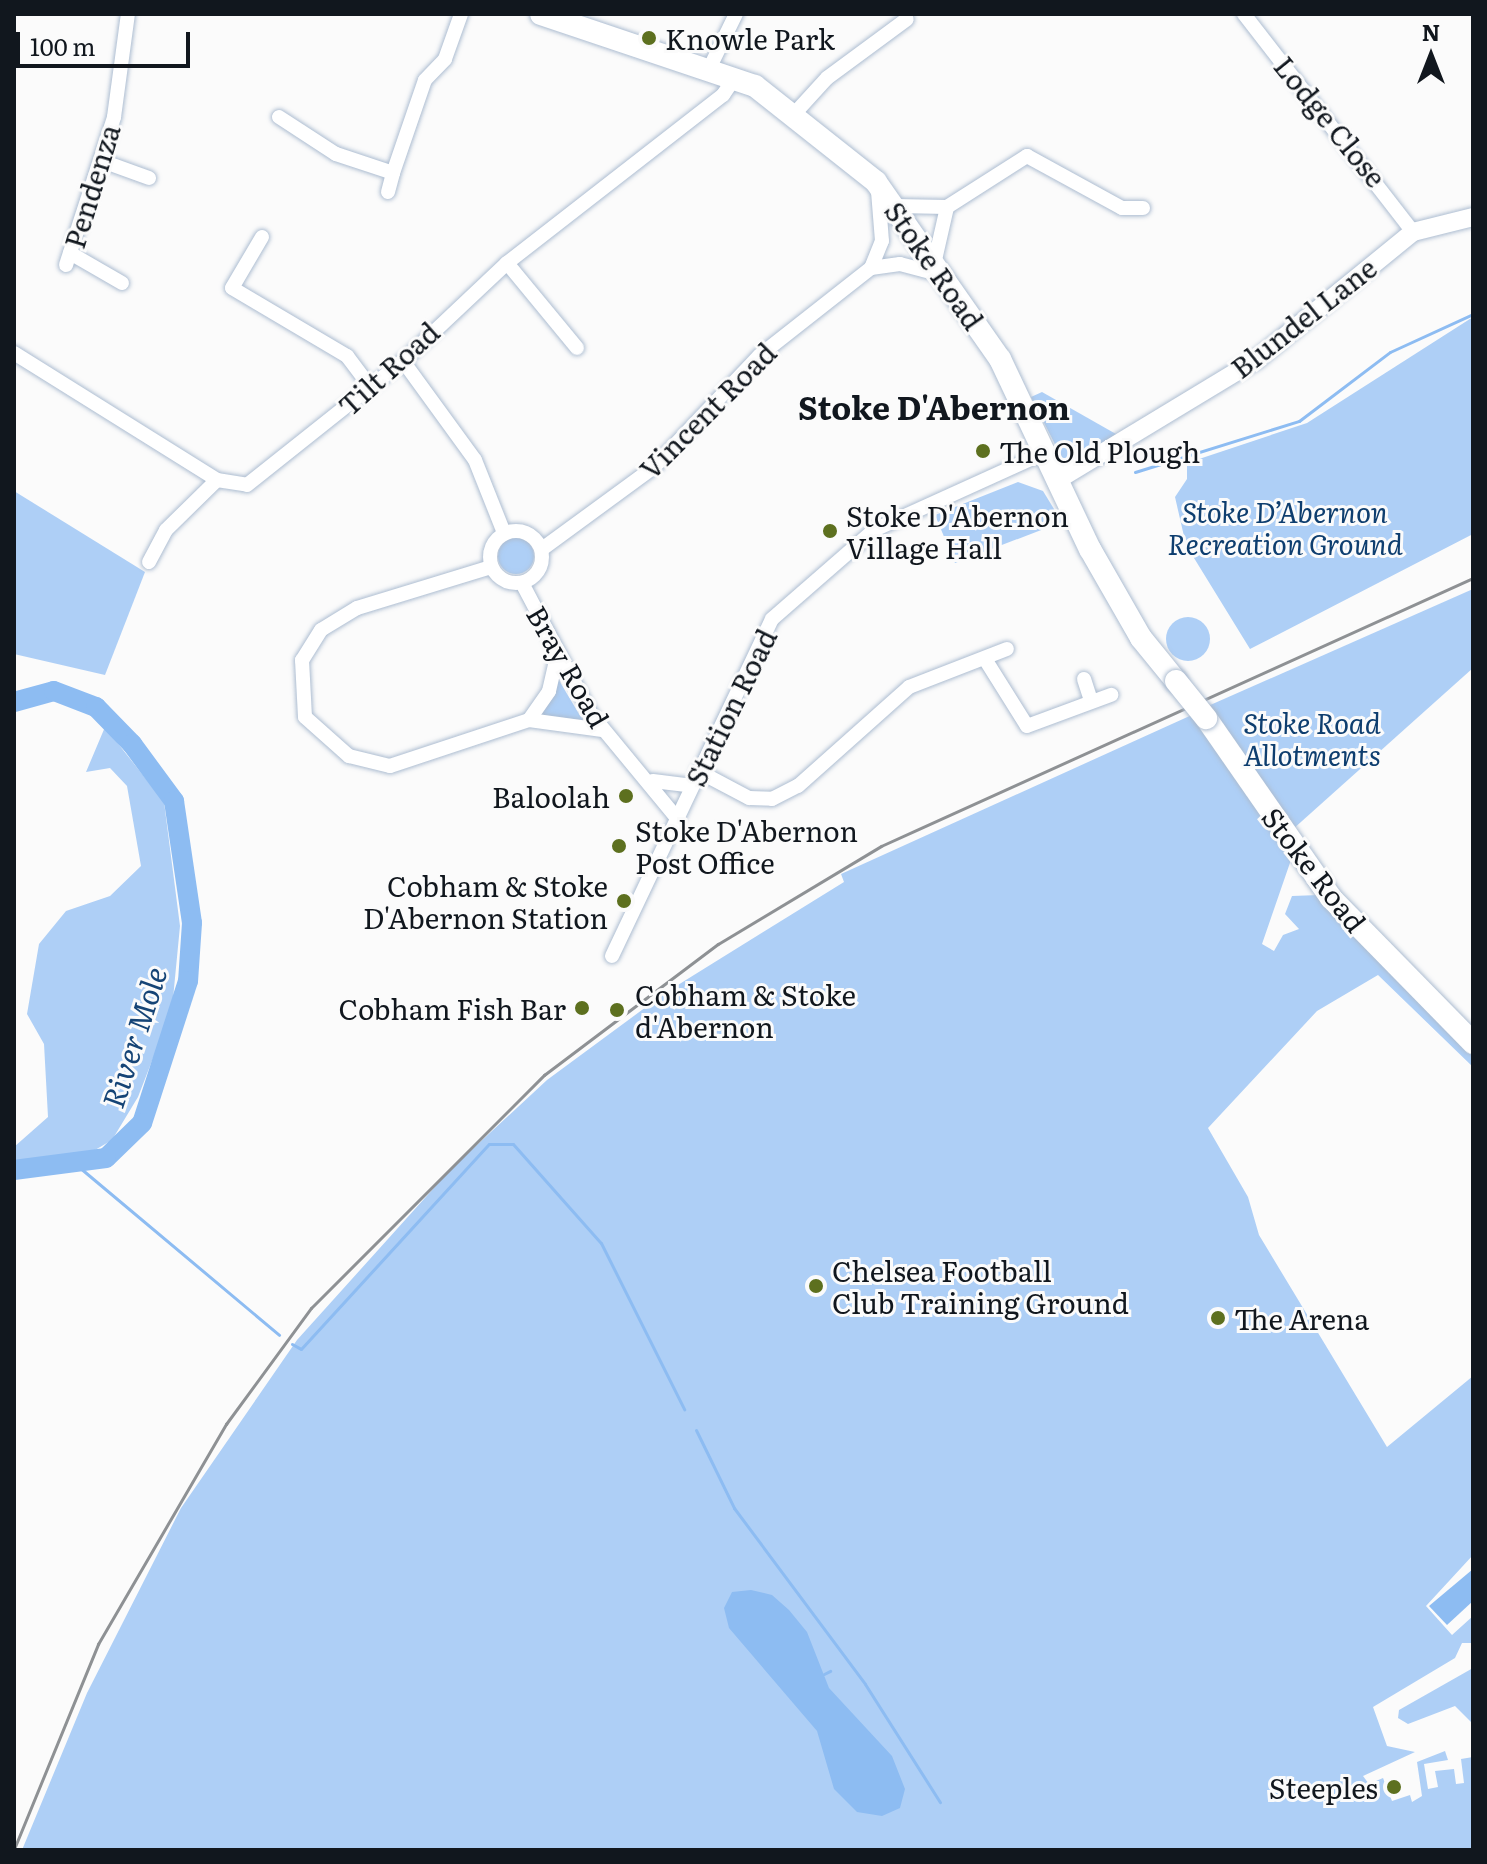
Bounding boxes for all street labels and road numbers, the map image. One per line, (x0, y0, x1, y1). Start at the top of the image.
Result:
street label: Lodge Close (1268, 49, 1394, 193)
street label: Pendenza (56, 120, 126, 252)
street label: Stoke Road (879, 195, 991, 335)
street label: Blundel Lane (1224, 250, 1382, 384)
street label: Tilt Road (331, 314, 445, 422)
street label: Vincent Road (632, 335, 782, 485)
street label: Bray Road (521, 599, 617, 733)
street label: Station Road (678, 623, 782, 791)
street label: Stoke Road (1256, 800, 1374, 938)

